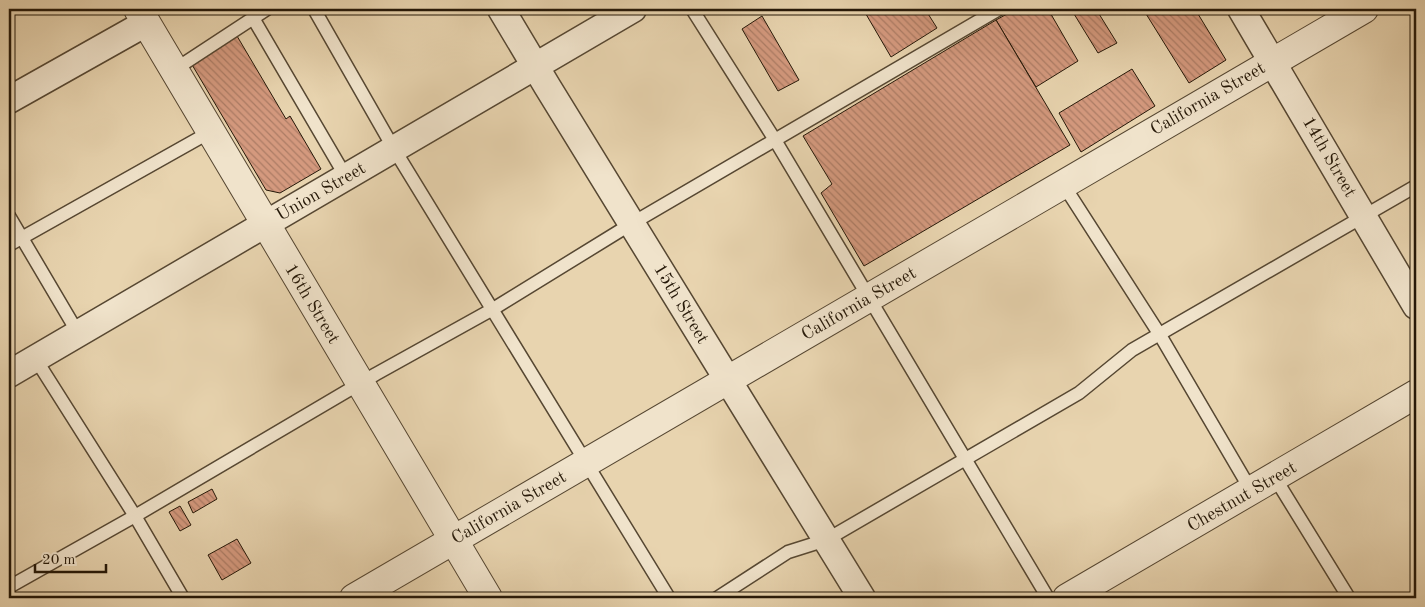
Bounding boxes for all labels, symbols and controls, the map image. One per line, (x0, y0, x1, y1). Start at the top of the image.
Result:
street label: California Street (1148, 59, 1268, 139)
street label: 14th Street (1299, 114, 1359, 200)
street label: Union Street (273, 159, 369, 225)
street label: 16th Street (281, 261, 343, 347)
street label: 15th Street (650, 261, 712, 347)
street label: California Street (799, 264, 919, 344)
street label: Chestnut Street (1184, 459, 1300, 535)
street label: California Street (449, 468, 569, 548)
scale bar (35, 542, 106, 574)
text: 20 m (42, 553, 76, 568)

